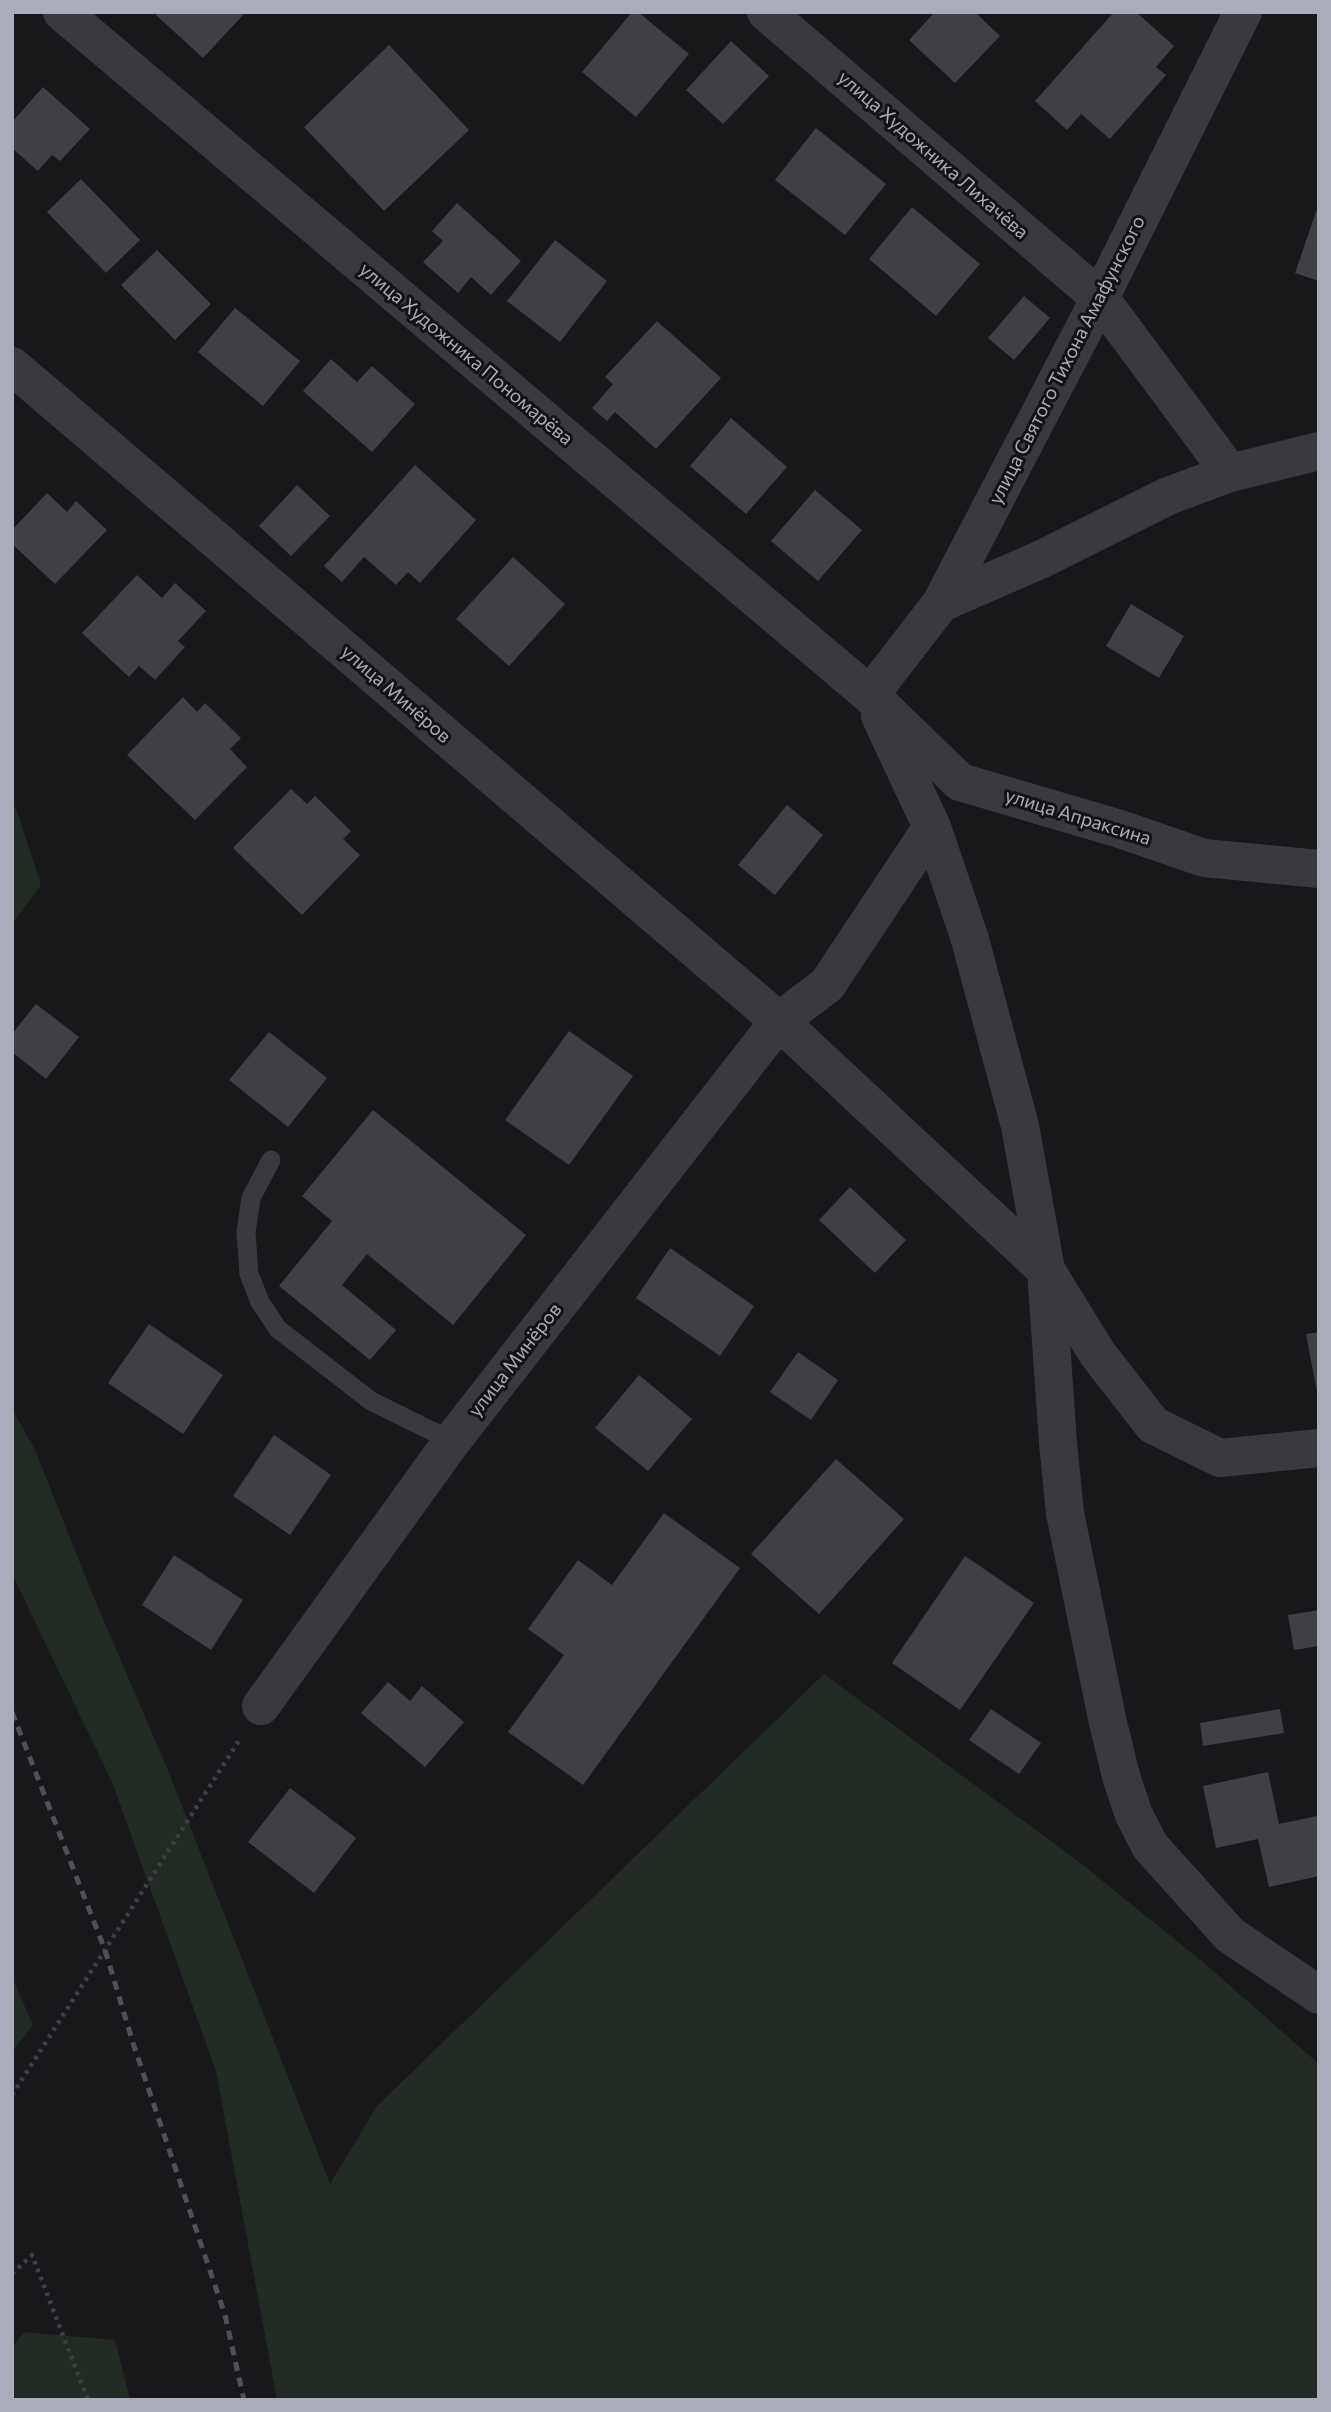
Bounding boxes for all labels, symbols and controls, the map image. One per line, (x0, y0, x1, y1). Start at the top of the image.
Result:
street label: улица Художника Лихачёва (833, 66, 1033, 244)
street label: улица Святого Тихона Амафунского (984, 212, 1150, 508)
street label: улица Художника Пономарёва (355, 258, 577, 450)
street label: улица Минёров (336, 640, 456, 748)
street label: улица Апраксина (1002, 784, 1154, 850)
street label: улица Минёров (464, 1299, 566, 1421)

